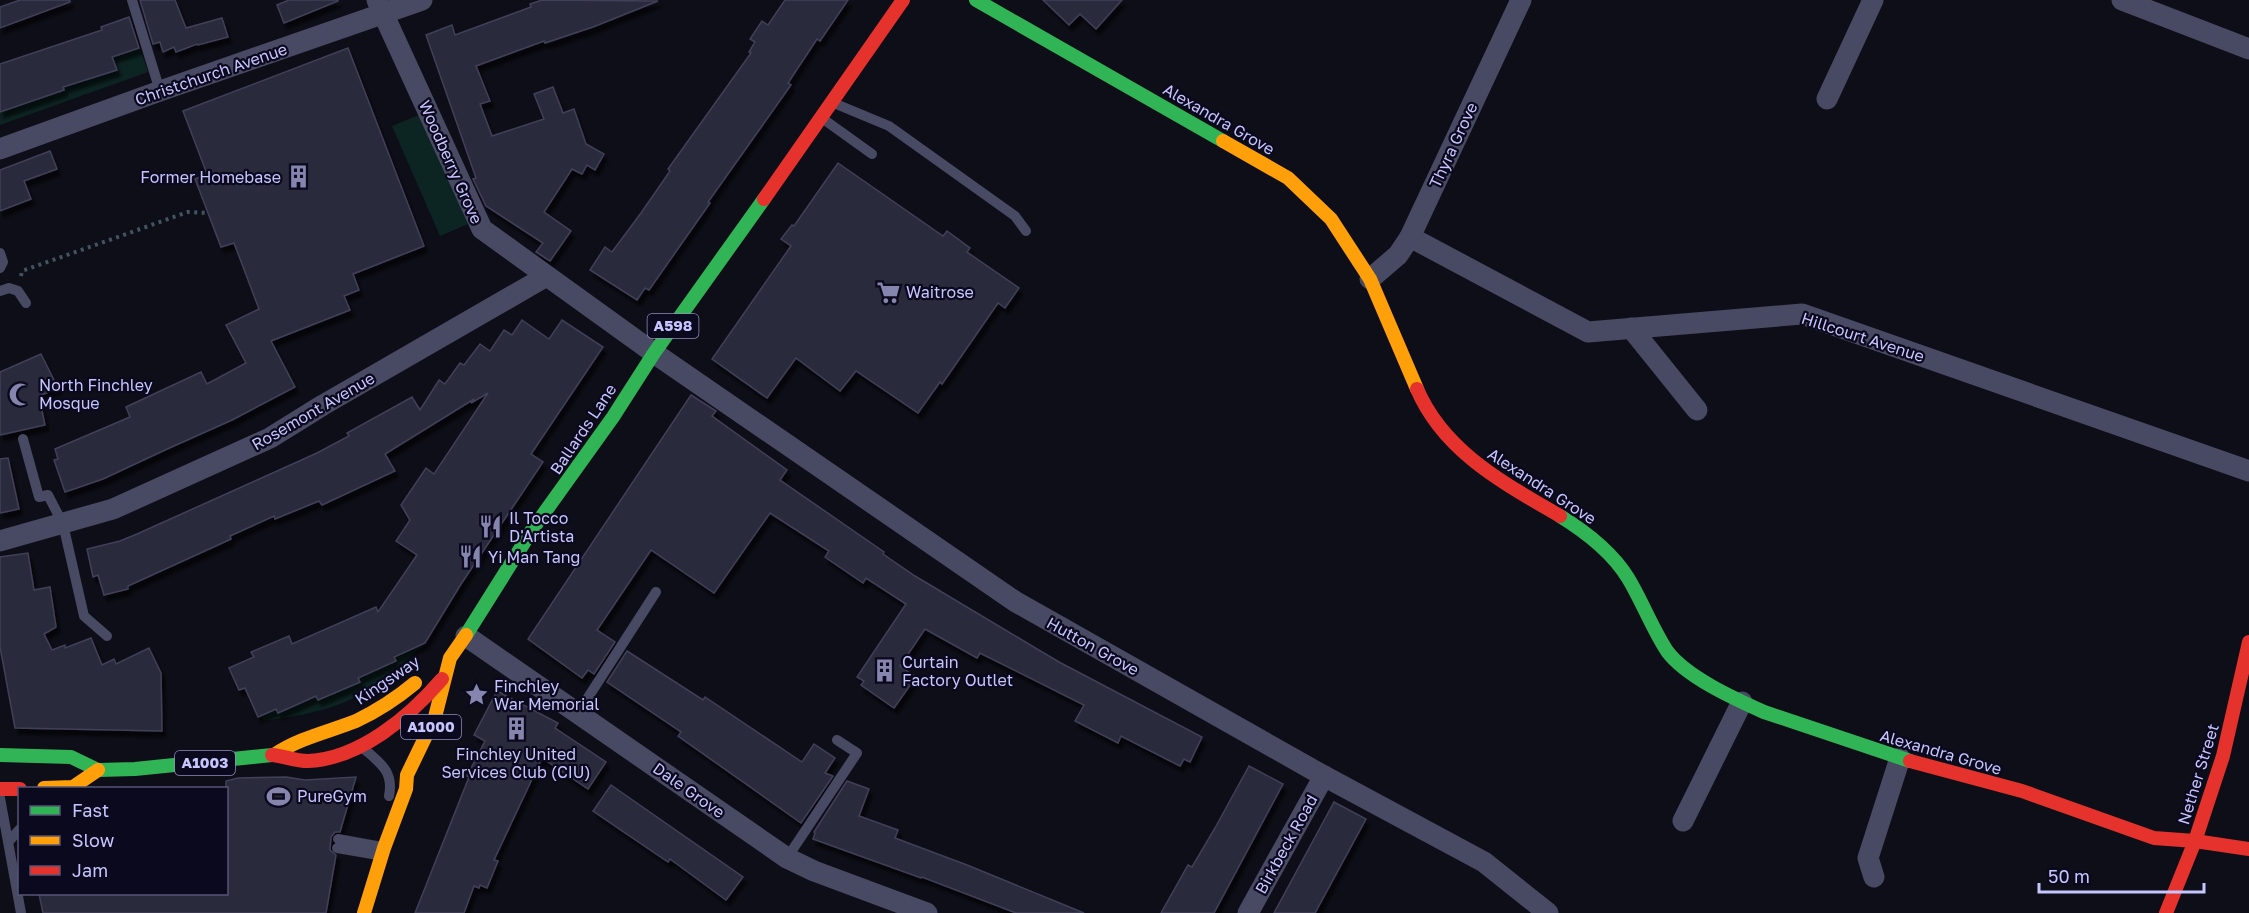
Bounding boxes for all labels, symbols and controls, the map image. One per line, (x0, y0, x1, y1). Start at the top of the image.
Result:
street label: Christchurch Avenue (132, 39, 290, 109)
street label: Alexandra Grove (1160, 79, 1278, 159)
street label: Woodberry Grove (415, 97, 487, 227)
street label: Thyra Grove (1424, 99, 1482, 191)
building icon: Former Homebase (286, 164, 312, 190)
place label: Former Homebase (140, 167, 281, 187)
supermarket icon: Waitrose (875, 279, 901, 305)
place label: Waitrose (906, 282, 974, 302)
street label: Hillcourt Avenue (1799, 308, 1927, 366)
road number: A598 (648, 314, 698, 338)
street label: Rosemont Avenue (248, 368, 378, 454)
place label: North Finchley Mosque (39, 375, 153, 413)
street label: Ballards Lane (545, 380, 621, 478)
mosque icon: North Finchley Mosque (8, 381, 34, 407)
street label: Alexandra Grove (1484, 443, 1600, 529)
place label: Il Tocco D'Artista (509, 508, 574, 546)
restaurant icon: Il Tocco D'Artista (478, 514, 504, 540)
restaurant icon: Yi Man Tang (457, 544, 483, 570)
place label: Yi Man Tang (488, 547, 580, 567)
street label: Hutton Grove (1043, 612, 1143, 680)
street label: Kingsway (351, 651, 423, 709)
place label: Curtain Factory Outlet (902, 652, 1013, 690)
building icon: Curtain Factory Outlet (871, 658, 897, 684)
place label: Finchley War Memorial (494, 676, 600, 714)
place icon: Finchley War Memorial (463, 682, 489, 708)
road number: A1000 (401, 715, 461, 739)
building icon: Finchley United Services Club (CIU) (503, 716, 529, 742)
street label: Nether Street (2173, 721, 2223, 827)
street label: Alexandra Grove (1878, 725, 2004, 779)
place label: Finchley United Services Club (CIU) (441, 744, 591, 782)
road number: A1003 (175, 751, 235, 775)
street label: Dale Grove (649, 758, 729, 822)
sports icon: PureGym (266, 783, 292, 809)
place label: PureGym (297, 786, 367, 806)
legend (18, 787, 228, 895)
street label: Birkbeck Road (1250, 791, 1322, 897)
text: Fast (72, 799, 109, 821)
text: Slow (72, 829, 115, 851)
scale bar (2039, 856, 2204, 894)
text: Jam (72, 859, 108, 881)
text: 50 m (2048, 865, 2090, 887)

